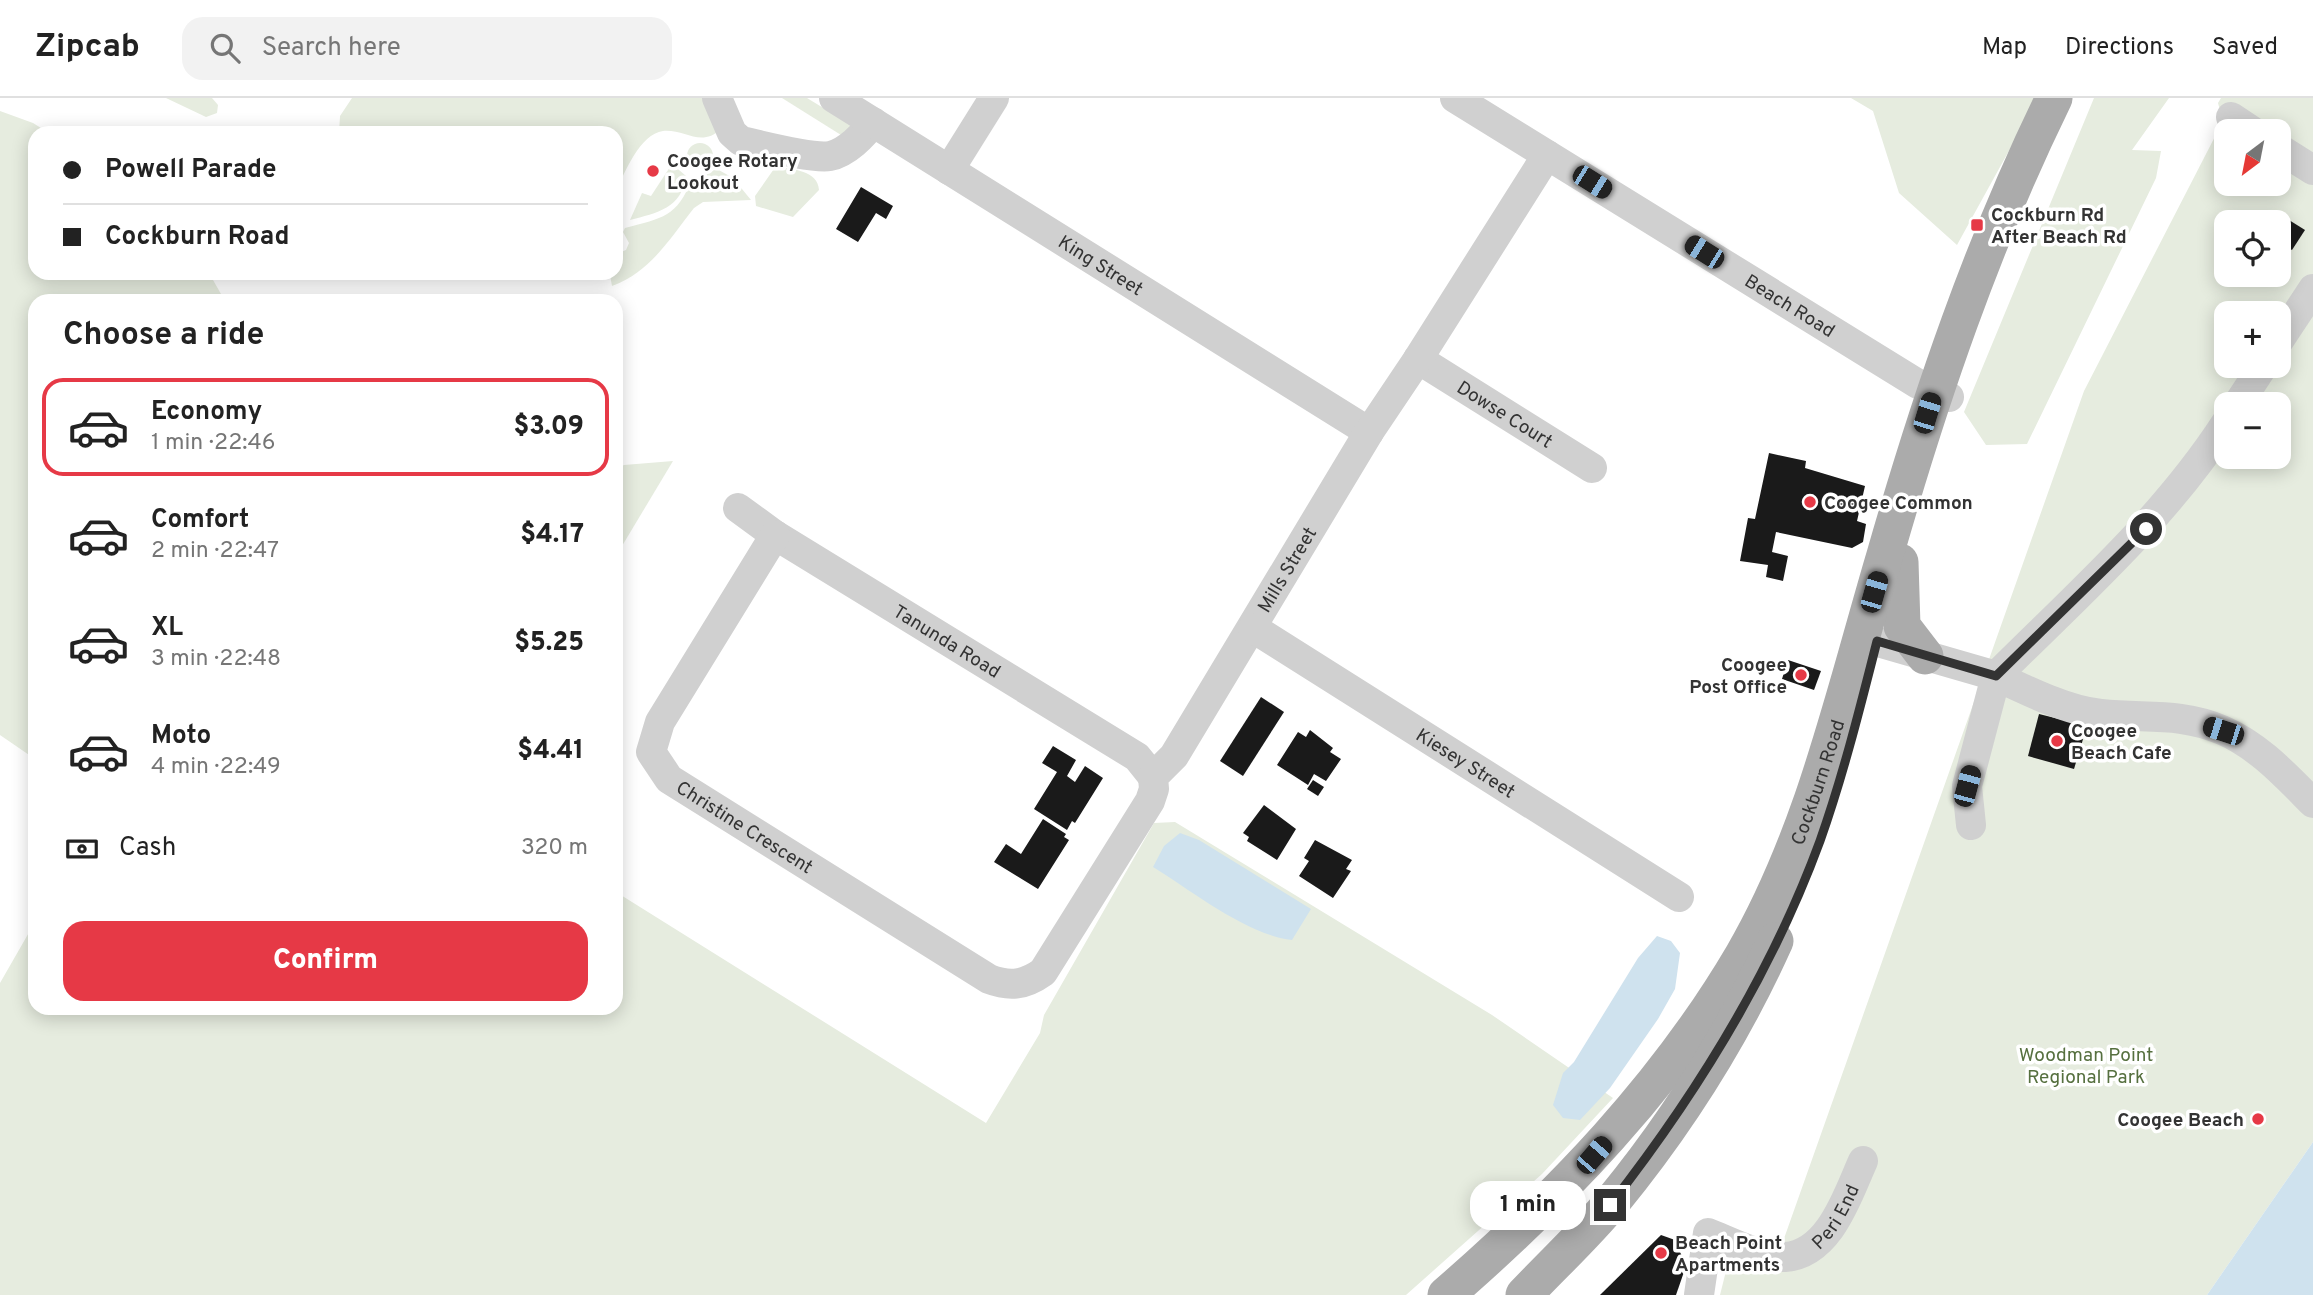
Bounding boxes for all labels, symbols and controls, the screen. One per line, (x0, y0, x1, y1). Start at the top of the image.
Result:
search box (182, 17, 672, 80)
text: Zipcab (35, 27, 140, 69)
icon: search (206, 29, 244, 67)
text: Search here (262, 32, 401, 65)
text: Map (1982, 33, 2027, 63)
text: Directions (2065, 33, 2174, 63)
text: Saved (2212, 33, 2278, 63)
north arrow (2214, 119, 2291, 196)
map controls (2214, 119, 2291, 469)
place label: Coogee Rotary Lookout (667, 150, 798, 196)
text: Powell Parade (105, 154, 277, 187)
car (1569, 162, 1616, 202)
marker: Coogee Rotary Lookout (645, 163, 661, 179)
place label: Cockburn Rd After Beach Rd (1991, 204, 2127, 250)
button: locate (2214, 210, 2291, 287)
marker: Cockburn Rd After Beach Rd (1969, 217, 1985, 233)
text: Cockburn Road (105, 221, 289, 254)
street label: King Street (1053, 231, 1147, 302)
car (1681, 232, 1728, 272)
street label: Beach Road (1740, 270, 1839, 344)
button: + (2214, 301, 2291, 378)
text: Choose a ride (63, 316, 264, 356)
street label: Dowse Court (1452, 376, 1557, 454)
car (1911, 390, 1944, 436)
button: − (2214, 392, 2291, 469)
icon: car (67, 396, 130, 459)
text: Economy (151, 396, 262, 429)
text: $3.09 (514, 411, 584, 444)
text: 1 min · 22:46 (151, 429, 275, 458)
place label: Coogee Common (1824, 492, 1973, 516)
marker: Coogee Common (1802, 494, 1818, 510)
icon: car (67, 504, 130, 567)
text: Comfort (151, 504, 249, 537)
route start (2130, 513, 2162, 545)
text: $4.17 (520, 519, 584, 552)
street label: Mills Street (1253, 523, 1323, 618)
text: 2 min · 22:47 (151, 537, 279, 566)
car (1859, 569, 1890, 615)
street label: Tanunda Road (888, 600, 1005, 684)
icon: car (67, 612, 130, 675)
text: XL (151, 612, 183, 645)
text: $5.25 (514, 627, 584, 660)
text: 3 min · 22:48 (151, 645, 281, 674)
place label: Coogee Post Office (1689, 654, 1787, 700)
marker: Coogee Post Office (1793, 667, 1809, 683)
car (2200, 715, 2247, 747)
street label: Cockburn Road (1787, 717, 1851, 849)
icon: car (67, 720, 130, 783)
text: Moto (151, 720, 211, 753)
place label: Coogee Beach Cafe (2071, 720, 2171, 766)
street label: Kiesey Street (1411, 724, 1519, 805)
marker: Coogee Beach Cafe (2049, 733, 2065, 749)
text: $4.41 (517, 735, 584, 768)
text: 4 min · 22:49 (151, 753, 281, 782)
car (1952, 763, 1983, 809)
street label: Christine Crescent (671, 776, 817, 880)
icon: cash (63, 830, 101, 868)
text: Cash (119, 832, 176, 865)
text: 320 m (521, 834, 588, 863)
button: Confirm (63, 921, 588, 1001)
park label: Woodman Point Regional Park (2019, 1044, 2153, 1090)
place label: Coogee Beach (2117, 1109, 2244, 1133)
marker: Coogee Beach (2250, 1111, 2266, 1127)
car (1573, 1132, 1616, 1178)
callout: 1 min (1470, 1180, 1586, 1230)
street label: Peri End (1808, 1181, 1866, 1255)
route end (1594, 1189, 1626, 1221)
text: 1 min (1500, 1191, 1556, 1220)
place label: Beach Point Apartments (1675, 1232, 1782, 1278)
marker: Beach Point Apartments (1653, 1245, 1669, 1261)

